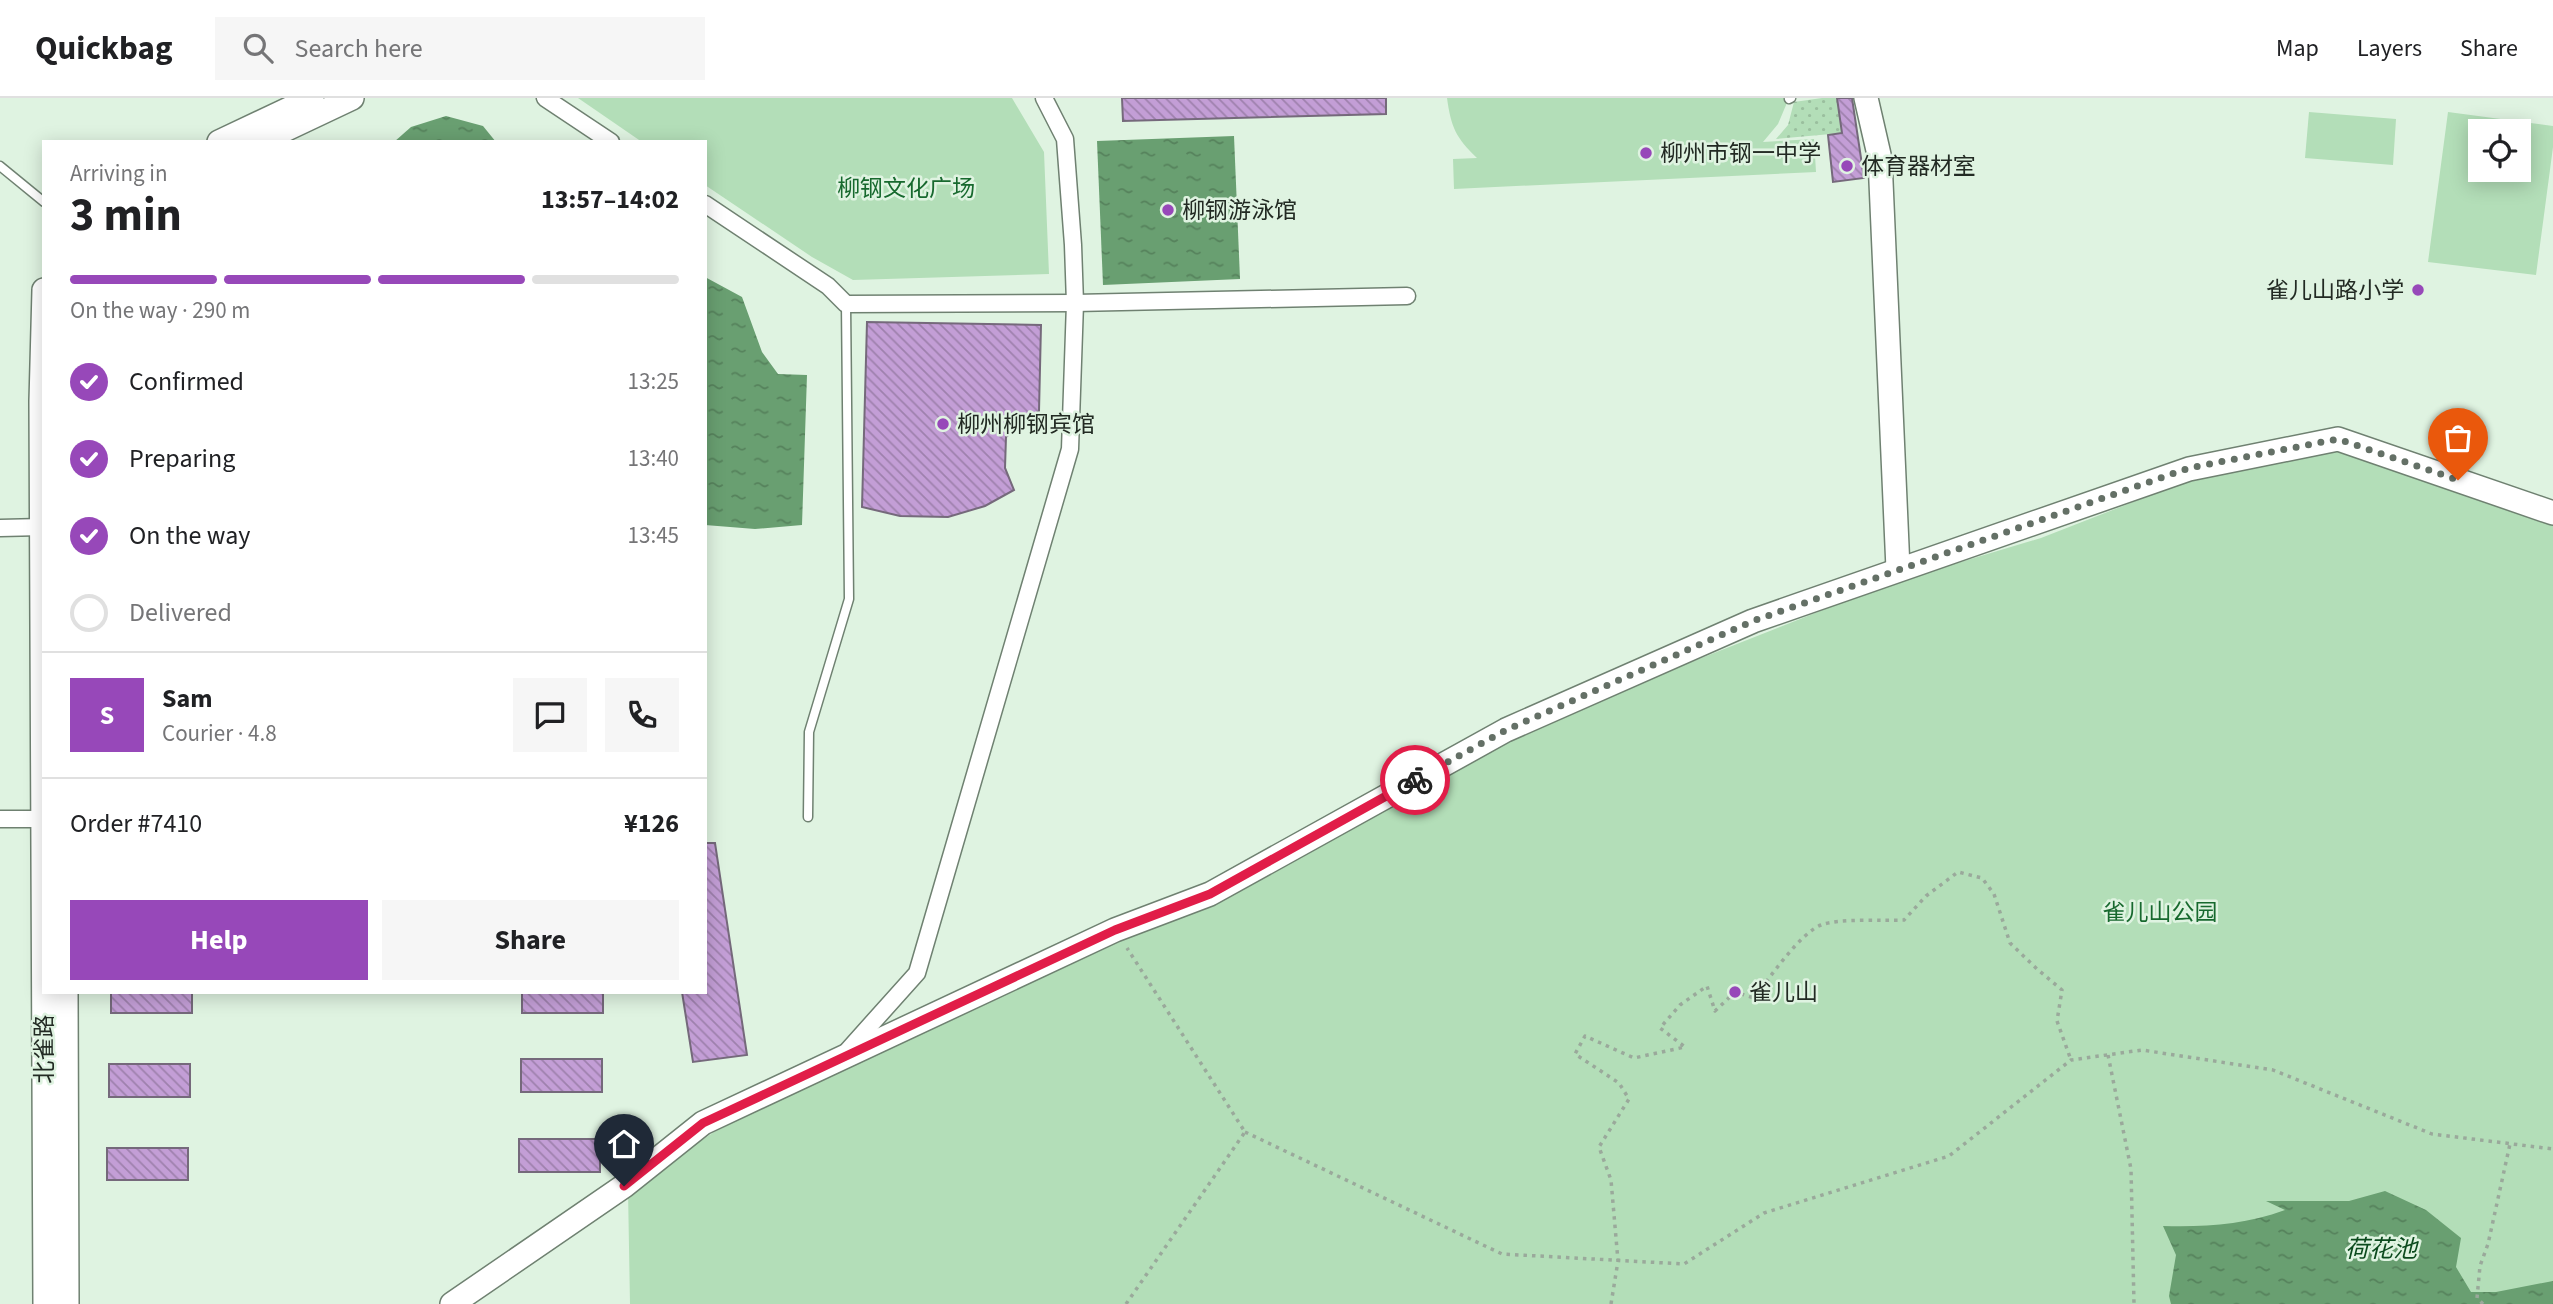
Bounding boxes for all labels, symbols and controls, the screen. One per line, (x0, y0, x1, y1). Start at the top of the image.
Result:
search box (215, 17, 705, 80)
text: Quickbag (35, 25, 173, 72)
icon: search (239, 29, 277, 67)
text: Search here (295, 30, 423, 67)
text: Map (2276, 31, 2319, 66)
text: Layers (2357, 31, 2422, 66)
text: Share (2460, 31, 2518, 66)
map controls (2468, 119, 2531, 182)
button: locate (2468, 119, 2531, 182)
place label: 柳州市钢一中学 (1660, 137, 1821, 170)
marker: 柳州市钢一中学 (1638, 145, 1654, 161)
place label: 体育器材室 (1861, 150, 1976, 183)
text: Arriving in (70, 157, 168, 190)
marker: 体育器材室 (1839, 158, 1855, 174)
park label: 柳钢文化广场 (837, 172, 975, 205)
text: 13:57–14:02 (541, 181, 679, 218)
text: 3 min (70, 183, 182, 248)
place label: 柳钢游泳馆 (1182, 194, 1297, 227)
marker: 柳钢游泳馆 (1160, 202, 1176, 218)
place label: 雀儿山路小学 (2266, 274, 2404, 307)
marker: 雀儿山路小学 (2410, 282, 2426, 298)
text: On the way · 290 m (70, 294, 250, 327)
icon: check (70, 363, 108, 401)
text: Confirmed (129, 363, 244, 400)
text: 13:25 (628, 365, 679, 398)
place label: 柳州柳钢宾馆 (957, 408, 1095, 441)
pin (2428, 408, 2488, 480)
marker: 柳州柳钢宾馆 (935, 416, 951, 432)
icon: bag (2439, 419, 2477, 457)
icon: check (70, 440, 108, 478)
text: Preparing (129, 440, 235, 477)
text: 13:40 (628, 442, 679, 475)
icon: check (70, 517, 108, 555)
text: On the way (129, 517, 250, 554)
text: 13:45 (628, 519, 679, 552)
text: Delivered (129, 594, 232, 631)
button: chat (513, 678, 587, 752)
button: phone (605, 678, 679, 752)
text: Sam (162, 680, 212, 717)
text: S (100, 697, 114, 734)
text: Courier · 4.8 (162, 717, 277, 750)
courier (1380, 745, 1450, 815)
icon: bike (1396, 761, 1434, 799)
text: Order #7410 (70, 805, 202, 842)
text: ¥126 (624, 805, 679, 842)
park label: 雀儿山公园 (2103, 896, 2218, 929)
button: Help (70, 900, 368, 980)
button: Share (382, 900, 679, 980)
place label: 雀儿山 (1749, 976, 1818, 1009)
marker: 雀儿山 (1727, 984, 1743, 1000)
street label: 北雀路 (28, 1015, 61, 1084)
pin (594, 1114, 654, 1186)
icon: home (605, 1125, 643, 1163)
water label: 荷花池 (2345, 1232, 2419, 1267)

